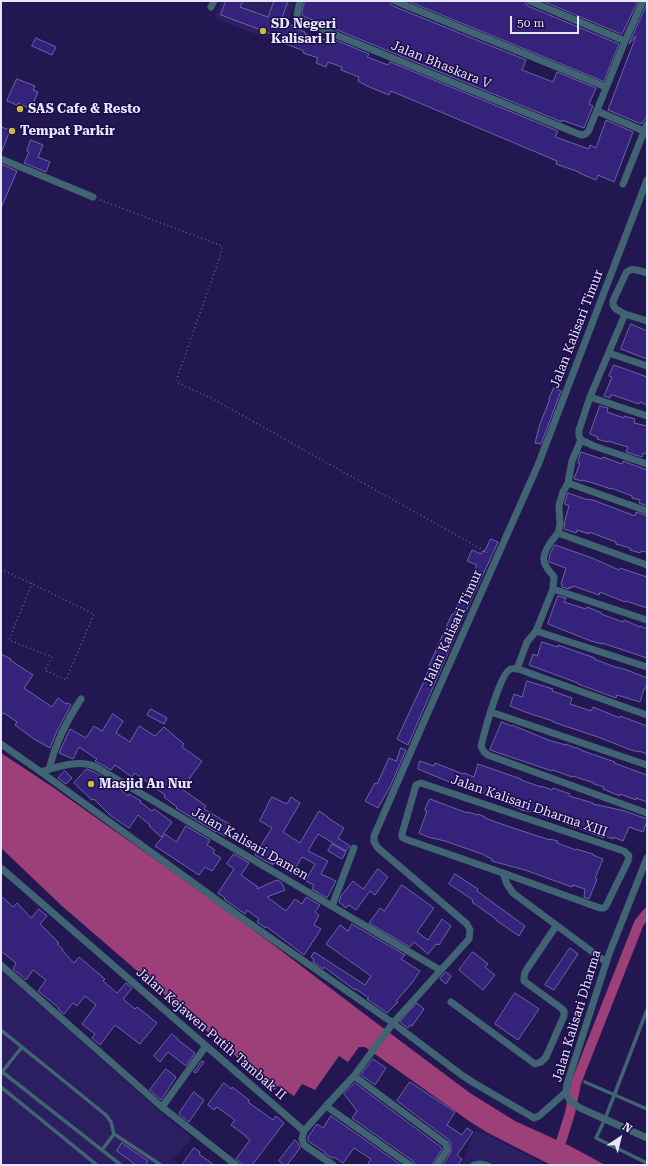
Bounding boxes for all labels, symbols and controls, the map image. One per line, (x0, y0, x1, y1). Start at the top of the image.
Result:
scale bar (512, 8, 581, 34)
place label: SD Negeri Kalisari II (271, 16, 336, 47)
text: 50 m (517, 16, 544, 30)
marker: SD Negeri Kalisari II (258, 26, 268, 36)
street label: Jalan Bhaskara V (389, 38, 493, 92)
place label: SAS Cafe & Resto (28, 101, 141, 117)
marker: SAS Cafe & Resto (15, 104, 25, 114)
place label: Tempat Parkir (20, 123, 115, 139)
marker: Tempat Parkir (7, 126, 17, 136)
street label: Jalan Kalisari Timur (547, 268, 607, 390)
street label: Jalan Kalisari Timur (420, 568, 486, 688)
street label: Jalan Kalisari Dharma XIII (449, 772, 609, 840)
place label: Masjid An Nur (99, 776, 192, 792)
marker: Masjid An Nur (86, 779, 96, 789)
street label: Jalan Kalisari Damen (189, 804, 311, 884)
street label: Jalan Kalisari Dharma (550, 948, 604, 1084)
street label: Jalan Kejawen Putih Tambak II (133, 965, 289, 1103)
north arrow (600, 1118, 640, 1158)
text: N (620, 1120, 634, 1136)

